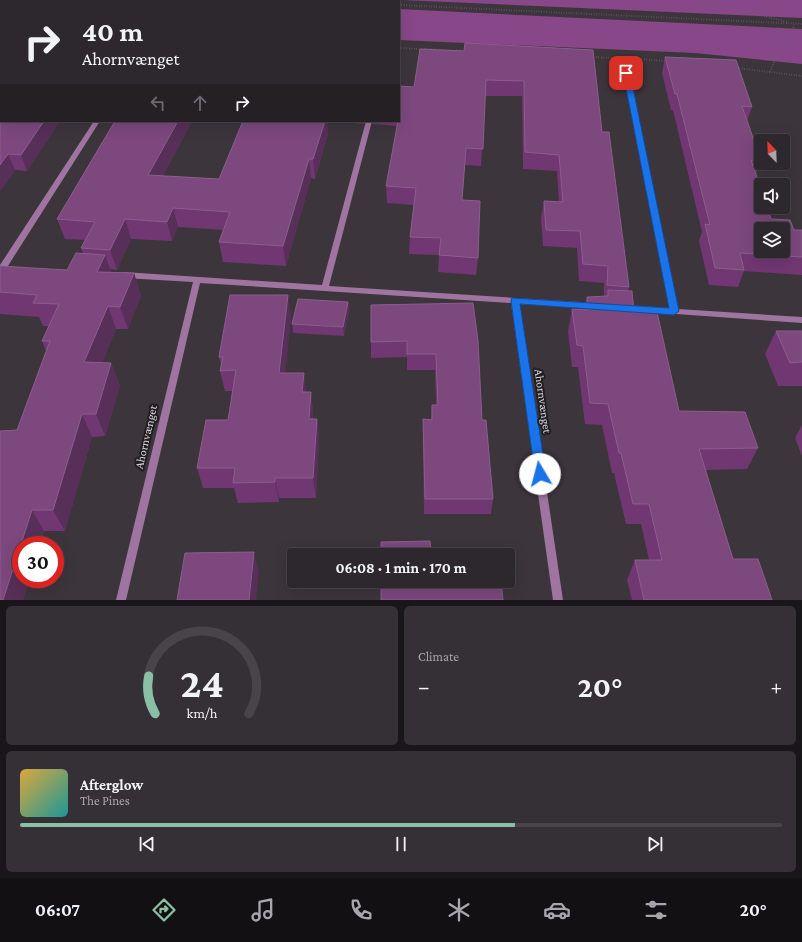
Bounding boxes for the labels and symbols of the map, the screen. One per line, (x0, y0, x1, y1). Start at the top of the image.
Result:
pin (609, 56, 643, 90)
north arrow (754, 134, 790, 170)
street label: Ahornvænget (532, 368, 555, 435)
street label: Ahornvænget (132, 403, 160, 470)
position arrow (519, 453, 561, 495)
speed limit sign: 30 (12, 536, 64, 588)

